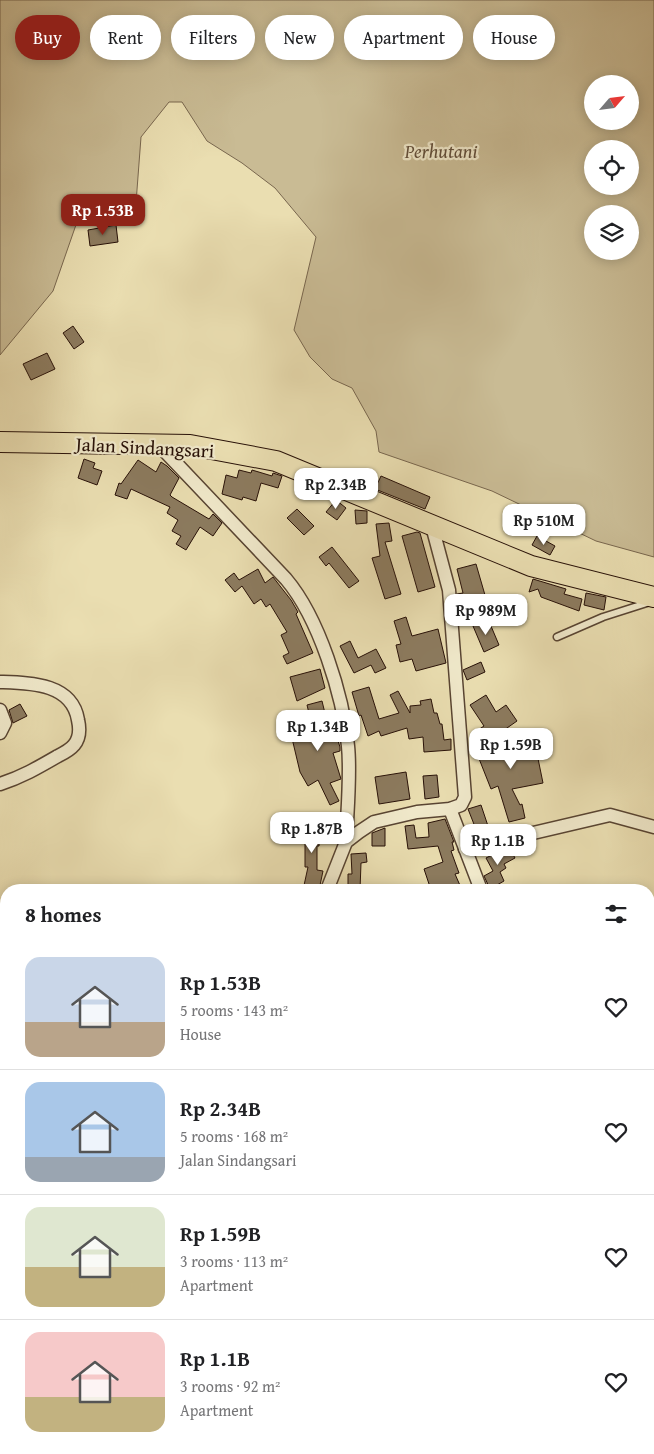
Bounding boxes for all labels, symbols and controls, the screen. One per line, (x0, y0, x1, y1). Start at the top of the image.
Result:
chip: Buy (15, 15, 80, 60)
chip: Rent (90, 15, 161, 60)
chip: Filters (171, 15, 255, 60)
chip: New (265, 15, 334, 60)
chip: Apartment (344, 15, 463, 60)
chip: House (473, 15, 555, 60)
north arrow (584, 75, 639, 130)
map controls (584, 75, 639, 260)
park label: Perhutani (404, 137, 477, 165)
button: locate (584, 140, 639, 195)
pin: Rp 1.53B (51, 194, 155, 236)
text: Rp 1.53B (72, 198, 134, 222)
button: layers (584, 205, 639, 260)
street label: Jalan Sindangsari (73, 429, 215, 465)
pin: Rp 2.34B (284, 468, 388, 510)
text: Rp 2.34B (305, 472, 367, 496)
pin: Rp 510M (498, 504, 590, 546)
text: Rp 510M (513, 508, 575, 532)
pin: Rp 989M (440, 594, 532, 636)
text: Rp 989M (455, 598, 517, 622)
pin: Rp 1.34B (266, 710, 370, 752)
text: Rp 1.34B (287, 714, 349, 738)
pin: Rp 1.59B (459, 728, 563, 770)
text: Rp 1.59B (480, 732, 542, 756)
pin: Rp 1.87B (260, 812, 364, 854)
text: Rp 1.87B (281, 816, 343, 840)
pin: Rp 1.1B (452, 824, 544, 866)
text: Rp 1.1B (471, 828, 525, 852)
text: 8 homes (25, 899, 101, 930)
icon: filters (602, 900, 630, 928)
text: Rp 1.53B (180, 967, 261, 998)
icon: home (65, 977, 125, 1037)
icon: heart (602, 993, 630, 1021)
text: 5 rooms · 143 m² (180, 998, 288, 1022)
text: House (180, 1022, 221, 1046)
text: Rp 2.34B (180, 1093, 261, 1124)
icon: home (65, 1102, 125, 1162)
icon: heart (602, 1118, 630, 1146)
text: 5 rooms · 168 m² (180, 1124, 288, 1148)
text: Jalan Sindangsari (180, 1148, 297, 1172)
text: Rp 1.59B (180, 1218, 261, 1249)
icon: home (65, 1227, 125, 1287)
icon: heart (602, 1243, 630, 1271)
text: 3 rooms · 113 m² (180, 1249, 288, 1273)
text: Apartment (180, 1273, 253, 1297)
text: Rp 1.1B (180, 1343, 250, 1374)
icon: home (65, 1352, 125, 1412)
icon: heart (602, 1368, 630, 1396)
text: 3 rooms · 92 m² (180, 1374, 280, 1398)
text: Apartment (180, 1398, 253, 1422)

